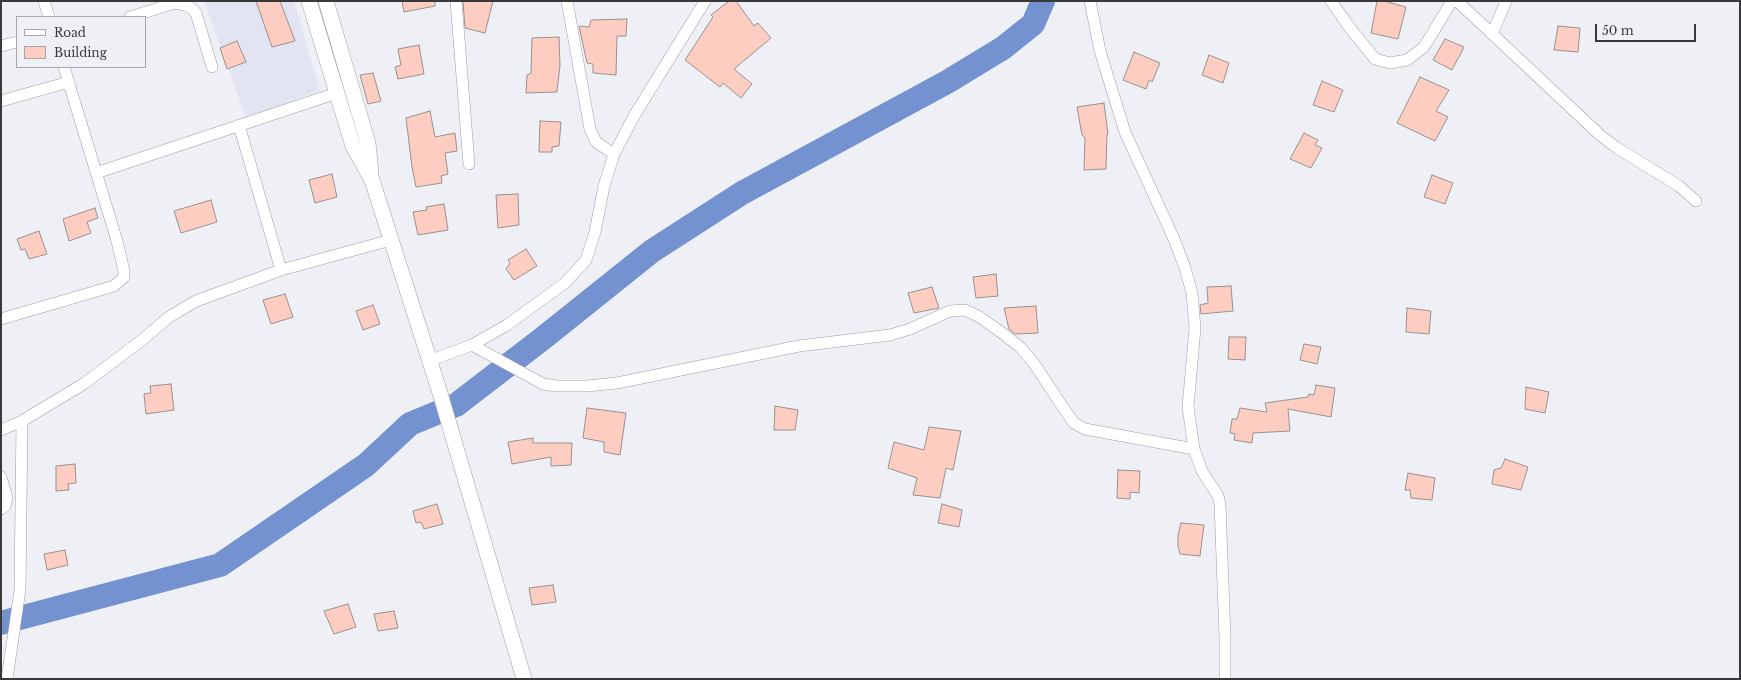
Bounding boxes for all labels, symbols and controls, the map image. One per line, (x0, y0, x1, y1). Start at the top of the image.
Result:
legend (16, 16, 146, 68)
scale bar (1597, 16, 1698, 42)
text: 50 m (1602, 23, 1634, 38)
text: Road (54, 25, 86, 40)
text: Building (54, 45, 107, 60)

